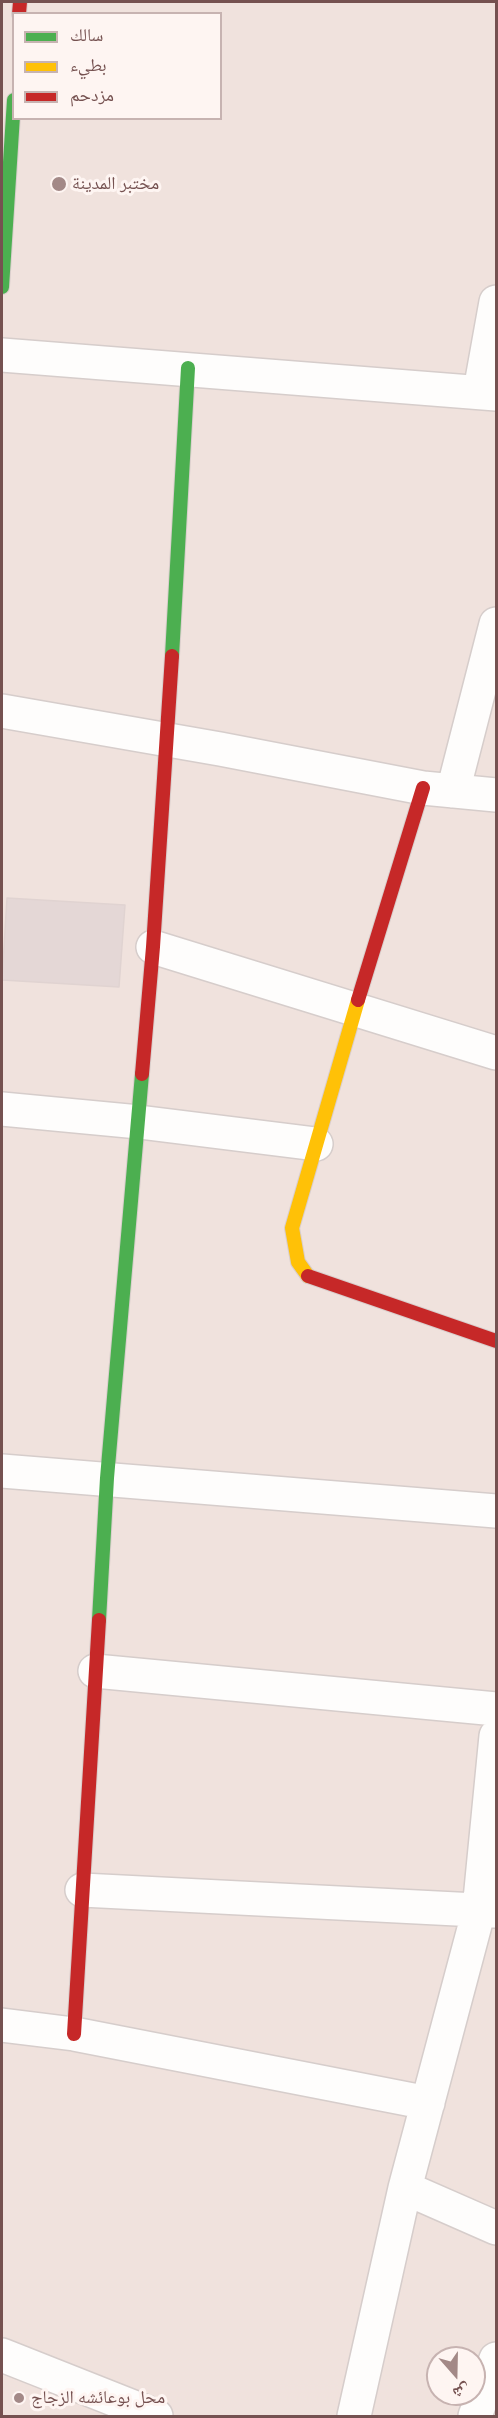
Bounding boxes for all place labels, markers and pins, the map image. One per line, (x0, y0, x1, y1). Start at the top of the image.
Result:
place label: مختبر المدينة (72, 173, 159, 195)
marker: مختبر المدينة (50, 175, 68, 193)
place label: محل بوعائشه الزجاج (31, 2387, 165, 2409)
marker: محل بوعائشه الزجاج (12, 2391, 26, 2405)

